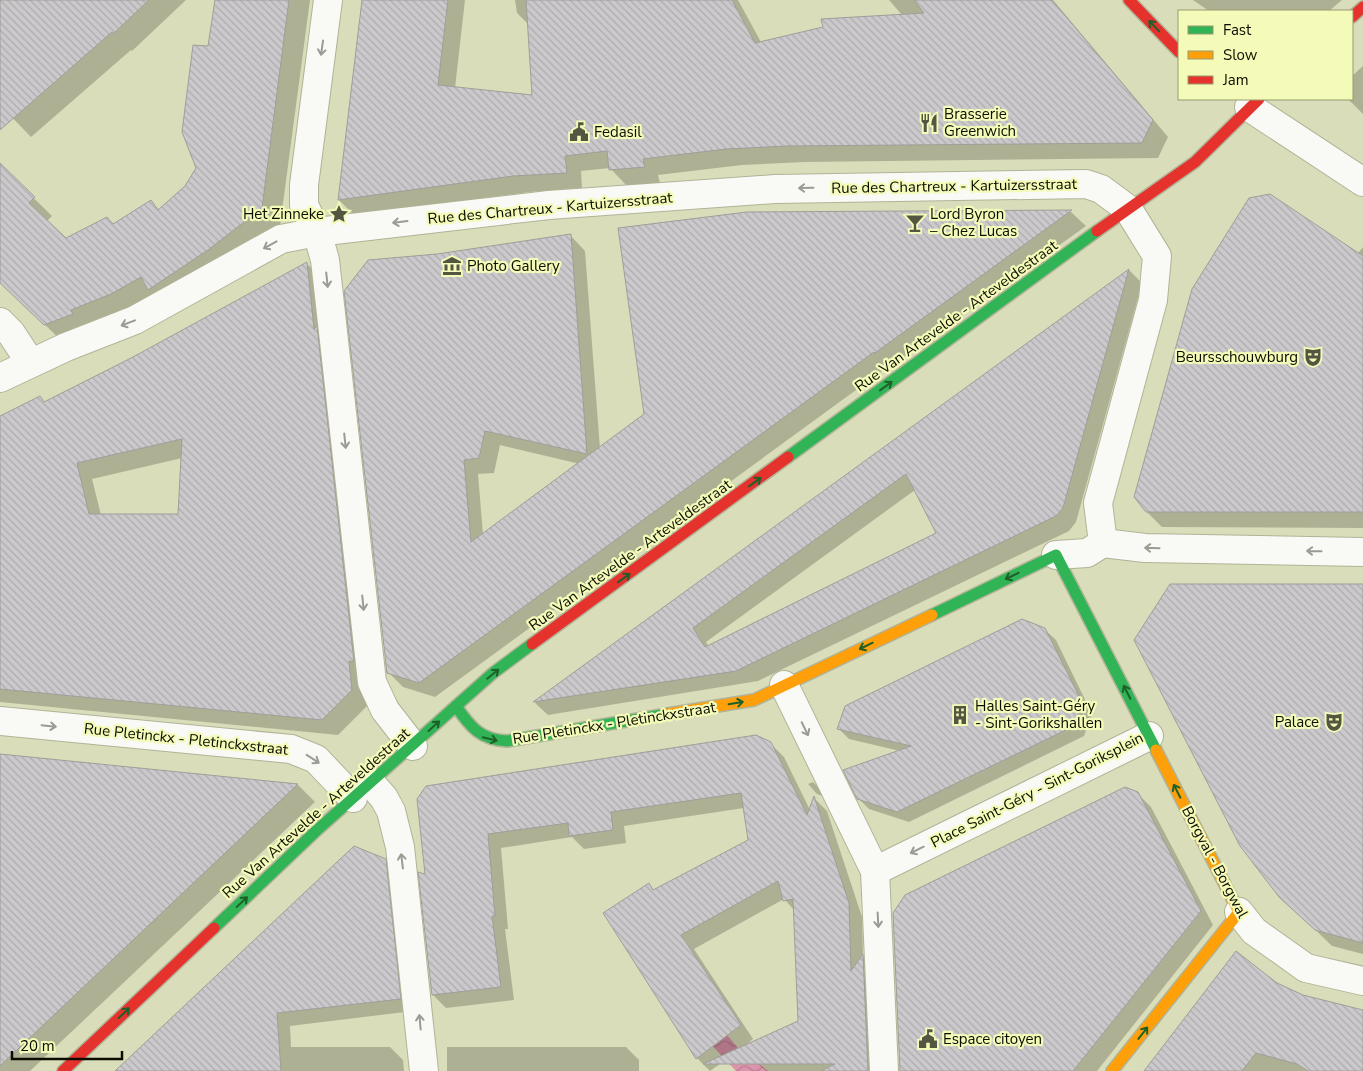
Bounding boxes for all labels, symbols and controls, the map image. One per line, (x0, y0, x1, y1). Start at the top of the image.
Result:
legend (1178, 10, 1353, 100)
one-way arrow (1148, 20, 1160, 33)
text: Fast (1223, 20, 1252, 40)
one-way arrow (316, 40, 326, 56)
text: Slow (1223, 45, 1258, 65)
text: Jam (1222, 70, 1249, 90)
place label: Brasserie Greenwich (944, 104, 1016, 141)
restaurant icon: Brasserie Greenwich (918, 112, 940, 134)
public building icon: Fedasil (568, 121, 590, 143)
place label: Fedasil (594, 122, 642, 142)
street label: Rue des Chartreux - Kartuizersstraat (831, 174, 1078, 198)
one-way arrow (798, 183, 814, 193)
street label: Rue des Chartreux - Kartuizersstraat (427, 187, 674, 229)
place icon: Het Zinneke (328, 203, 350, 225)
place label: Het Zinneke (243, 204, 324, 224)
place label: Lord Byron – Chez Lucas (930, 204, 1017, 241)
bar icon: Lord Byron – Chez Lucas (904, 212, 926, 234)
one-way arrow (392, 217, 408, 227)
street label: Rue Van Artevelde - Arteveldestraat (851, 235, 1062, 396)
one-way arrow (263, 240, 278, 250)
museum icon: Photo Gallery (441, 255, 463, 277)
place label: Photo Gallery (467, 256, 560, 276)
one-way arrow (322, 271, 332, 287)
one-way arrow (121, 319, 136, 328)
theatre icon: Beursschouwburg (1302, 346, 1324, 368)
place label: Beursschouwburg (1176, 347, 1298, 367)
one-way arrow (879, 381, 893, 391)
one-way arrow (340, 433, 350, 449)
street label: Rue Van Artevelde - Arteveldestraat (525, 474, 736, 635)
one-way arrow (748, 477, 762, 487)
one-way arrow (1144, 543, 1160, 553)
one-way arrow (1307, 546, 1323, 556)
one-way arrow (1005, 572, 1020, 581)
one-way arrow (617, 573, 631, 583)
one-way arrow (358, 594, 368, 610)
one-way arrow (859, 642, 874, 651)
one-way arrow (486, 669, 499, 680)
one-way arrow (1122, 685, 1132, 700)
place label: Halles Saint-Géry - Sint-Gorikshallen (975, 696, 1102, 733)
street label: Rue Pletinckx - Pletinckxstraat (511, 697, 718, 749)
one-way arrow (728, 698, 744, 708)
building icon: Halles Saint-Géry - Sint-Gorikshallen (949, 704, 971, 726)
theatre icon: Palace (1323, 711, 1345, 733)
place label: Palace (1275, 712, 1319, 732)
street label: Rue Pletinckx - Pletinckxstraat (83, 718, 290, 760)
one-way arrow (428, 720, 441, 732)
one-way arrow (40, 721, 56, 731)
one-way arrow (801, 721, 810, 736)
street label: Rue Van Artevelde - Arteveldestraat (218, 723, 415, 903)
street label: Place Saint-Géry - Sint-Goriksplein (927, 728, 1147, 852)
one-way arrow (482, 734, 498, 744)
one-way arrow (305, 754, 319, 764)
one-way arrow (1172, 783, 1182, 798)
street label: Borgval - Borgwal (1177, 803, 1253, 922)
one-way arrow (910, 846, 925, 856)
one-way arrow (397, 853, 407, 869)
one-way arrow (235, 896, 248, 908)
one-way arrow (873, 912, 882, 928)
one-way arrow (117, 1007, 130, 1019)
one-way arrow (416, 1015, 425, 1031)
one-way arrow (1137, 1027, 1148, 1040)
scale bar (12, 1028, 122, 1060)
public building icon: Espace citoyen (917, 1028, 939, 1050)
place label: Espace citoyen (943, 1029, 1042, 1049)
text: 20 m (20, 1036, 55, 1056)

